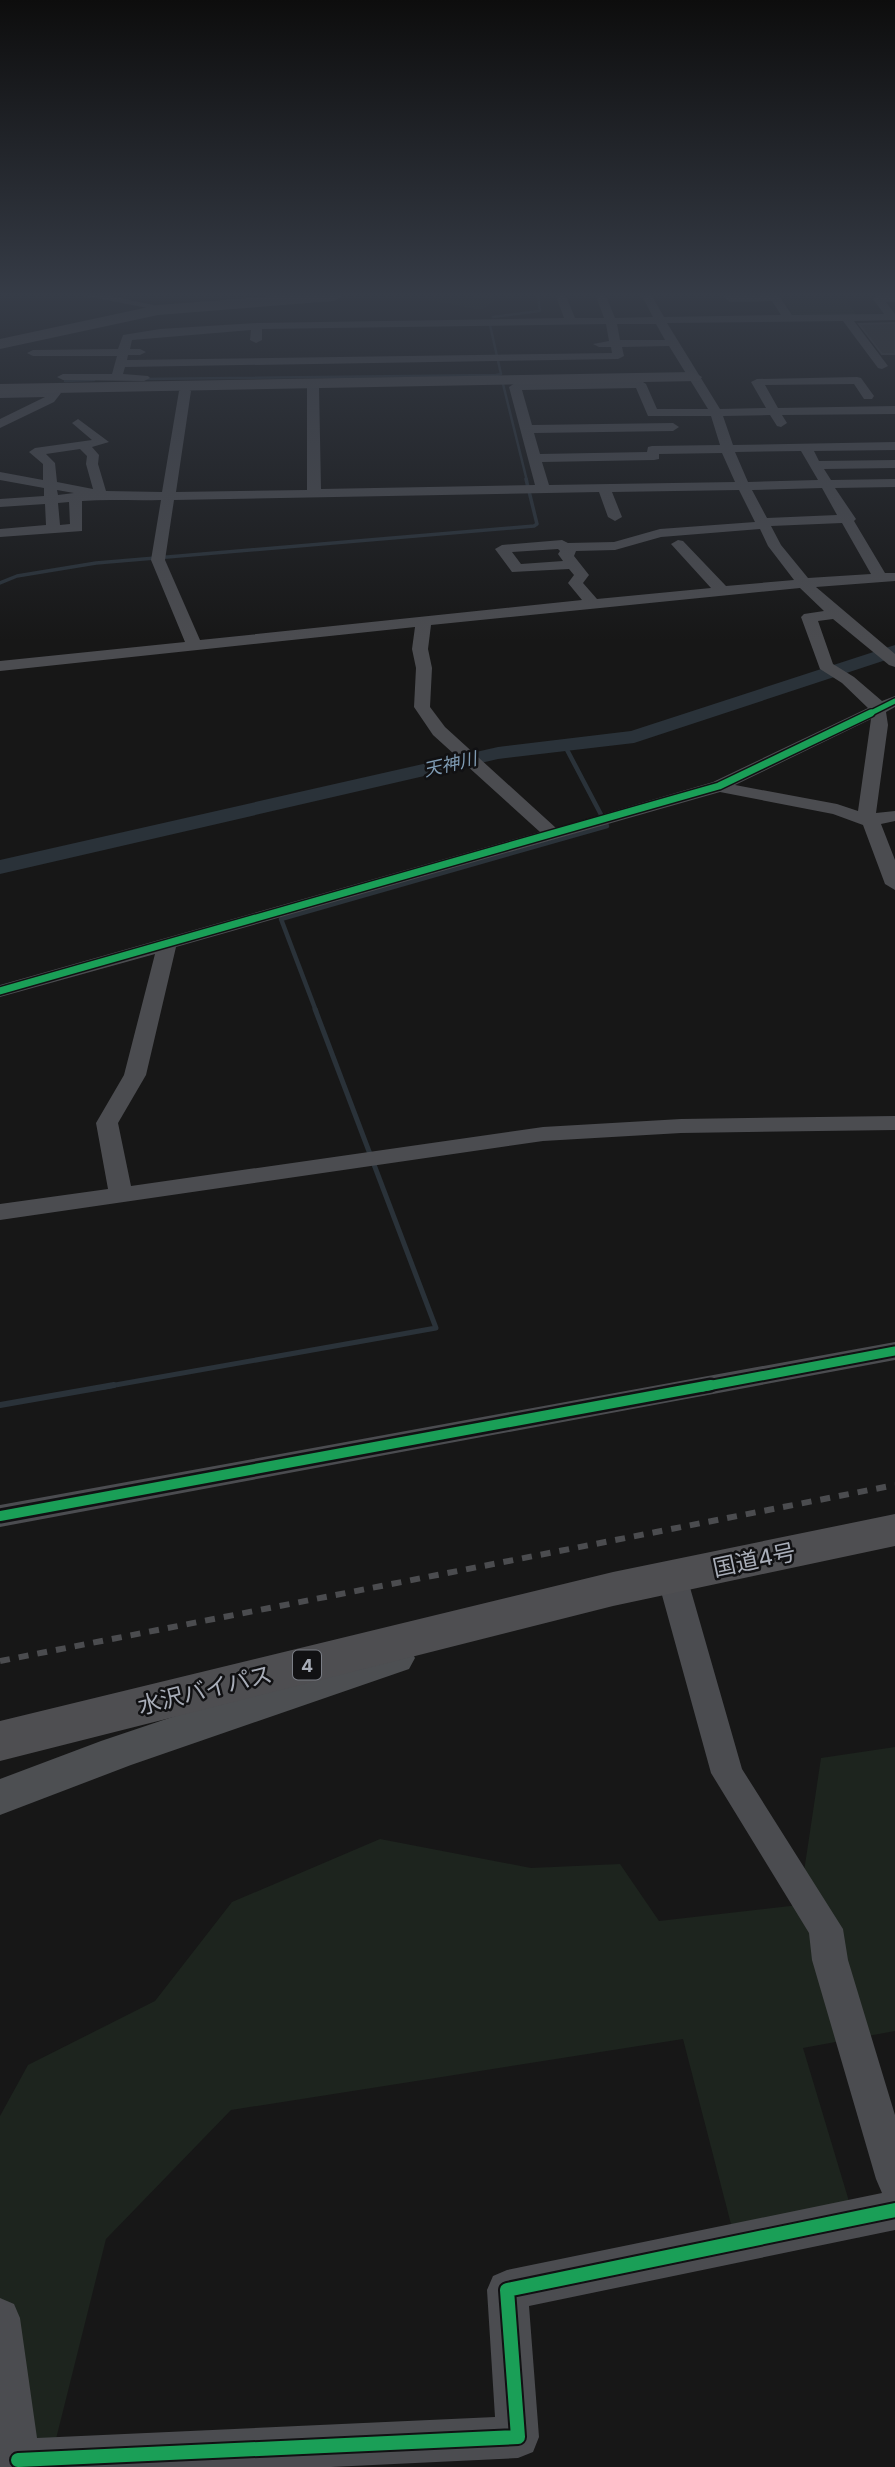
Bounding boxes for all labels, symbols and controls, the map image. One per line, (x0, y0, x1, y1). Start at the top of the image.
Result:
water label: 天神川 (421, 747, 481, 780)
street label: 国道4号 (710, 1538, 798, 1582)
road number: 4 (293, 1650, 321, 1680)
street label: 水沢バイパス (135, 1660, 275, 1720)

